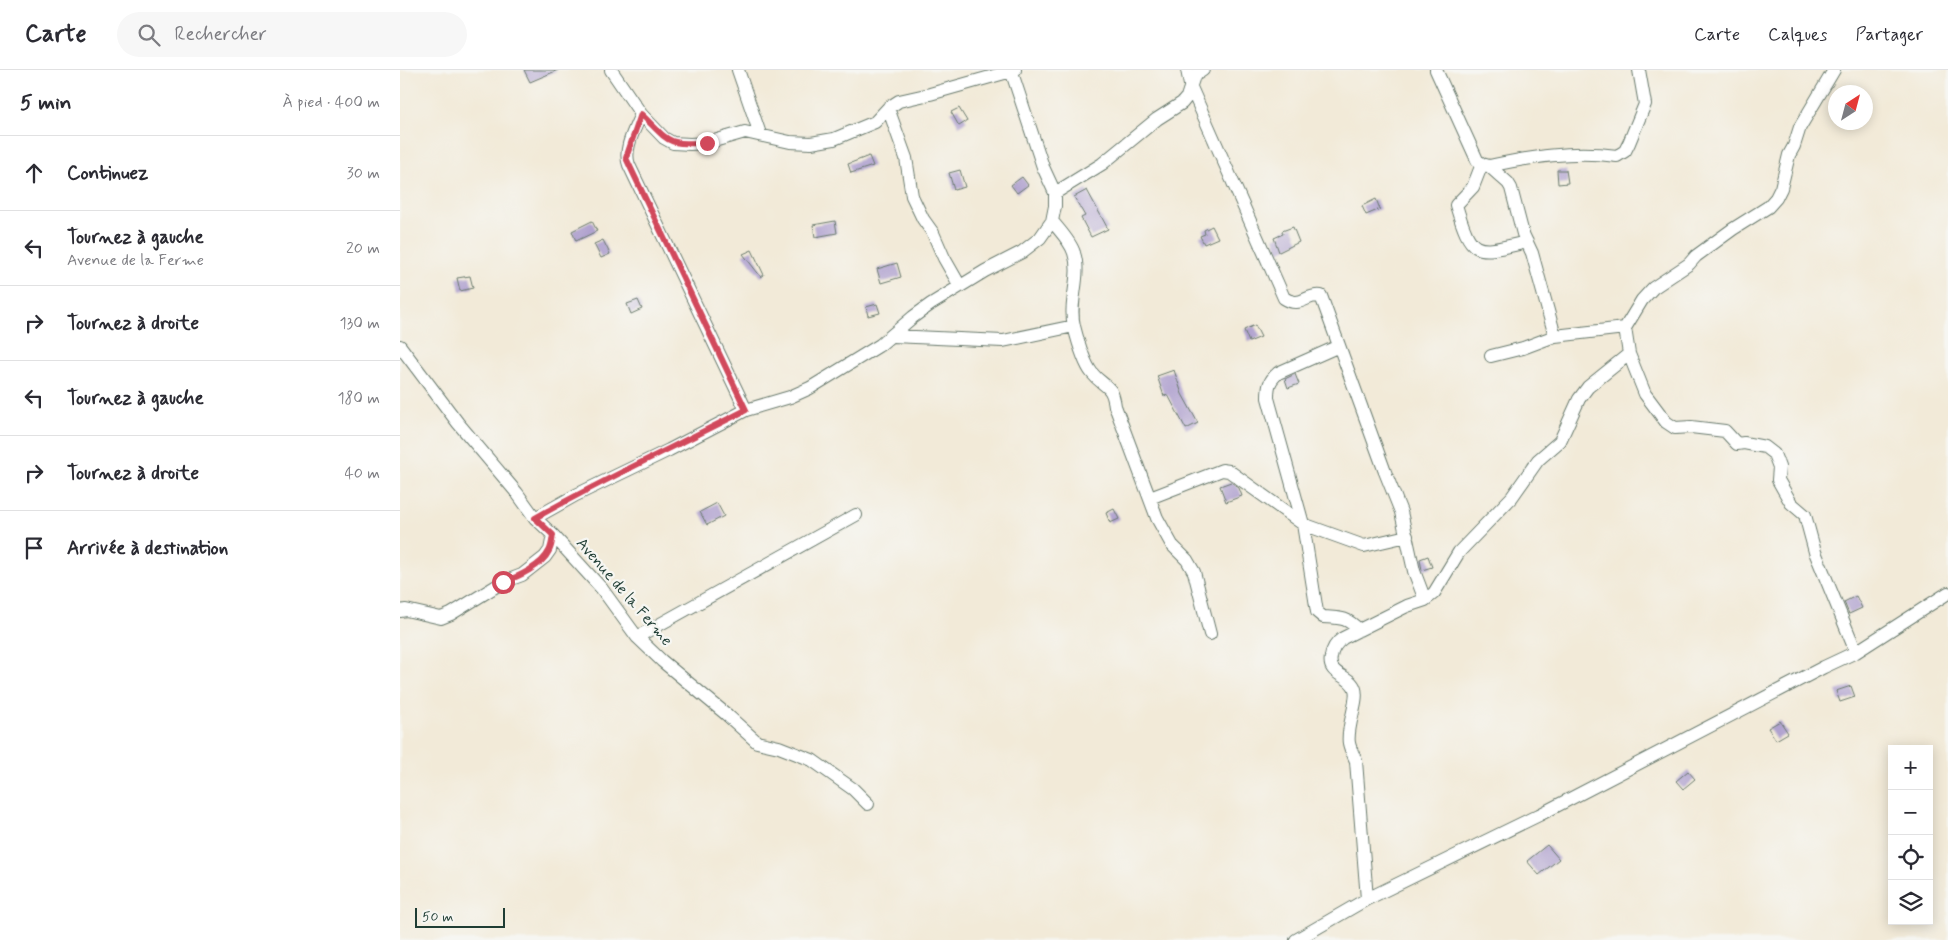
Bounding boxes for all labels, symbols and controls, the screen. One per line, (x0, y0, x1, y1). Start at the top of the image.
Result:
search box (117, 12, 467, 57)
text: Carte (25, 19, 87, 50)
icon: search (135, 21, 163, 49)
text: Rechercher (175, 22, 267, 47)
text: Carte (1694, 23, 1740, 47)
text: Calques (1768, 23, 1827, 47)
text: Partager (1855, 23, 1923, 47)
north arrow (1828, 85, 1873, 130)
text: 5 min (20, 89, 72, 117)
text: À pied · 400 m (282, 92, 380, 113)
route end (696, 132, 719, 155)
icon: ahead (20, 159, 48, 187)
text: Continuez (67, 161, 148, 186)
text: 30 m (347, 163, 380, 184)
text: Tournez à gauche (67, 225, 204, 250)
icon: left (20, 234, 48, 262)
text: 20 m (346, 238, 380, 259)
text: Avenue de la Ferme (67, 250, 204, 271)
icon: right (20, 309, 48, 337)
text: Tournez à droite (67, 311, 199, 336)
text: 130 m (339, 313, 380, 334)
icon: left (20, 384, 48, 412)
text: Tournez à gauche (67, 386, 204, 411)
text: 180 m (337, 388, 380, 409)
icon: right (20, 459, 48, 487)
text: Tournez à droite (67, 461, 199, 486)
text: 40 m (344, 463, 380, 484)
street label: Avenue de la Ferme (571, 533, 677, 651)
icon: arrive (20, 534, 48, 562)
text: Arrivée à destination (67, 536, 228, 561)
route start (492, 571, 515, 594)
map controls (1888, 745, 1933, 925)
button: + (1888, 745, 1933, 790)
button: − (1888, 790, 1933, 835)
button: locate (1888, 835, 1933, 880)
button: layers (1888, 880, 1933, 925)
scale bar (415, 905, 505, 928)
text: 50 m (422, 908, 453, 926)

